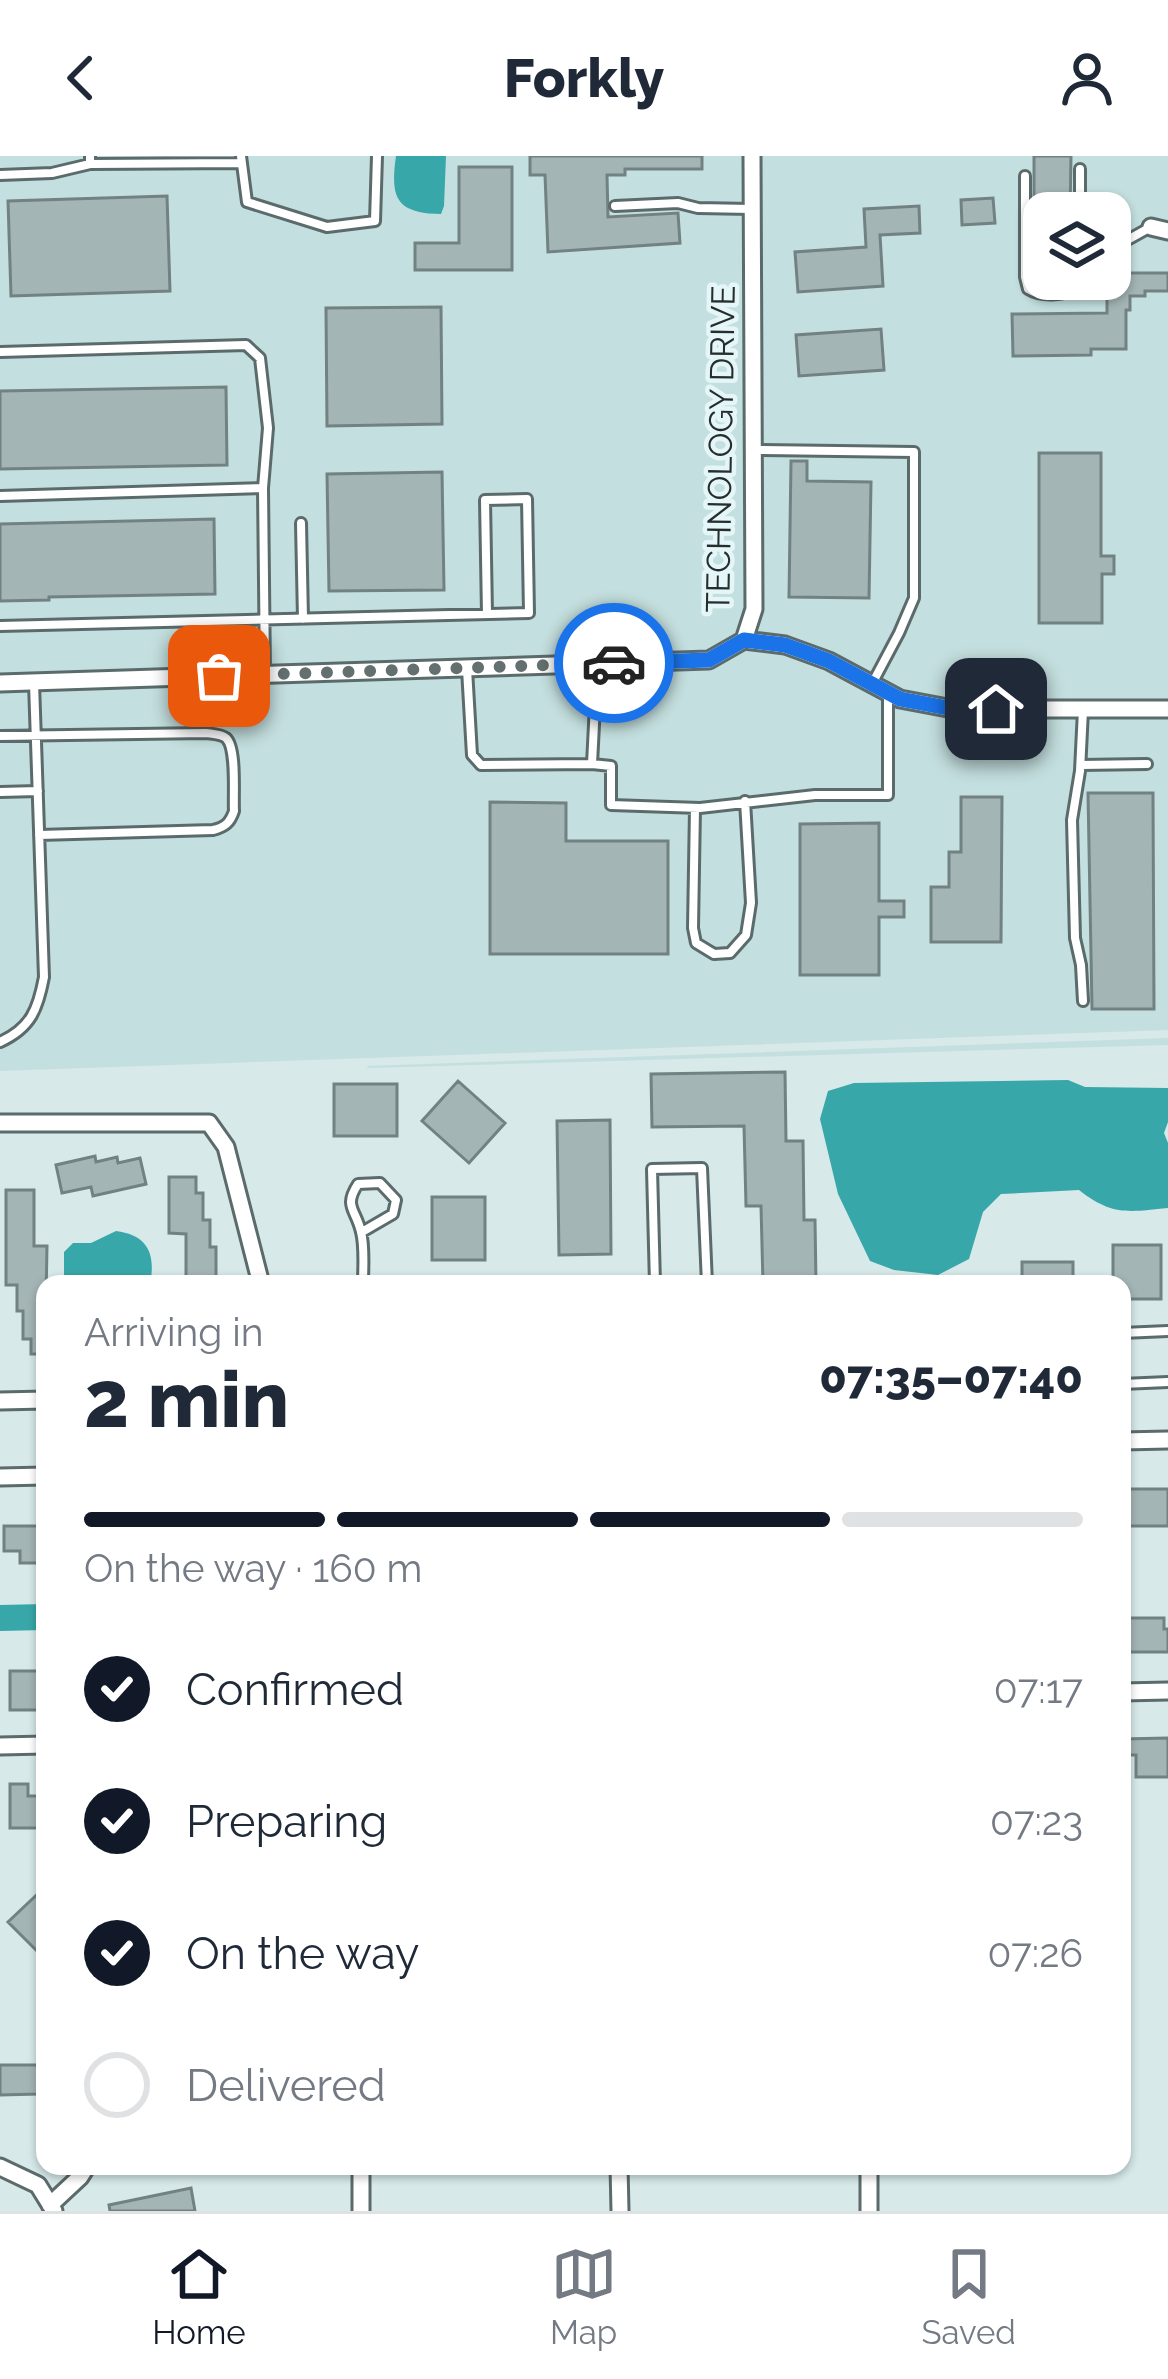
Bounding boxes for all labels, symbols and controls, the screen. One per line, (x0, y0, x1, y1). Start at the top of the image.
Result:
icon: back (48, 45, 114, 111)
icon: person (1054, 45, 1120, 111)
text: Forkly (504, 46, 664, 110)
map controls (1023, 192, 1131, 300)
button: layers (1023, 192, 1131, 300)
street label: TECHNOLOGY DRIVE (698, 285, 743, 613)
courier (554, 603, 674, 723)
pin (168, 625, 270, 727)
icon: car (581, 630, 647, 696)
icon: bag (186, 643, 252, 709)
pin (945, 658, 1047, 760)
icon: home (963, 676, 1029, 742)
text: Arriving in (84, 1309, 264, 1355)
text: 07:35–07:40 (819, 1351, 1083, 1404)
text: 2 min (84, 1354, 289, 1445)
text: On the way · 160 m (84, 1545, 422, 1591)
icon: check (84, 1656, 150, 1722)
text: Confirmed (186, 1663, 404, 1716)
text: 07:17 (994, 1666, 1083, 1712)
icon: check (84, 1788, 150, 1854)
text: Preparing (186, 1795, 387, 1848)
text: 07:23 (990, 1798, 1083, 1844)
icon: check (84, 1920, 150, 1986)
text: On the way (186, 1927, 420, 1980)
text: 07:26 (987, 1930, 1083, 1976)
text: Delivered (186, 2059, 386, 2112)
tab: Home (152, 2241, 246, 2352)
tab: Map (550, 2241, 617, 2352)
tab: Saved (921, 2241, 1016, 2352)

